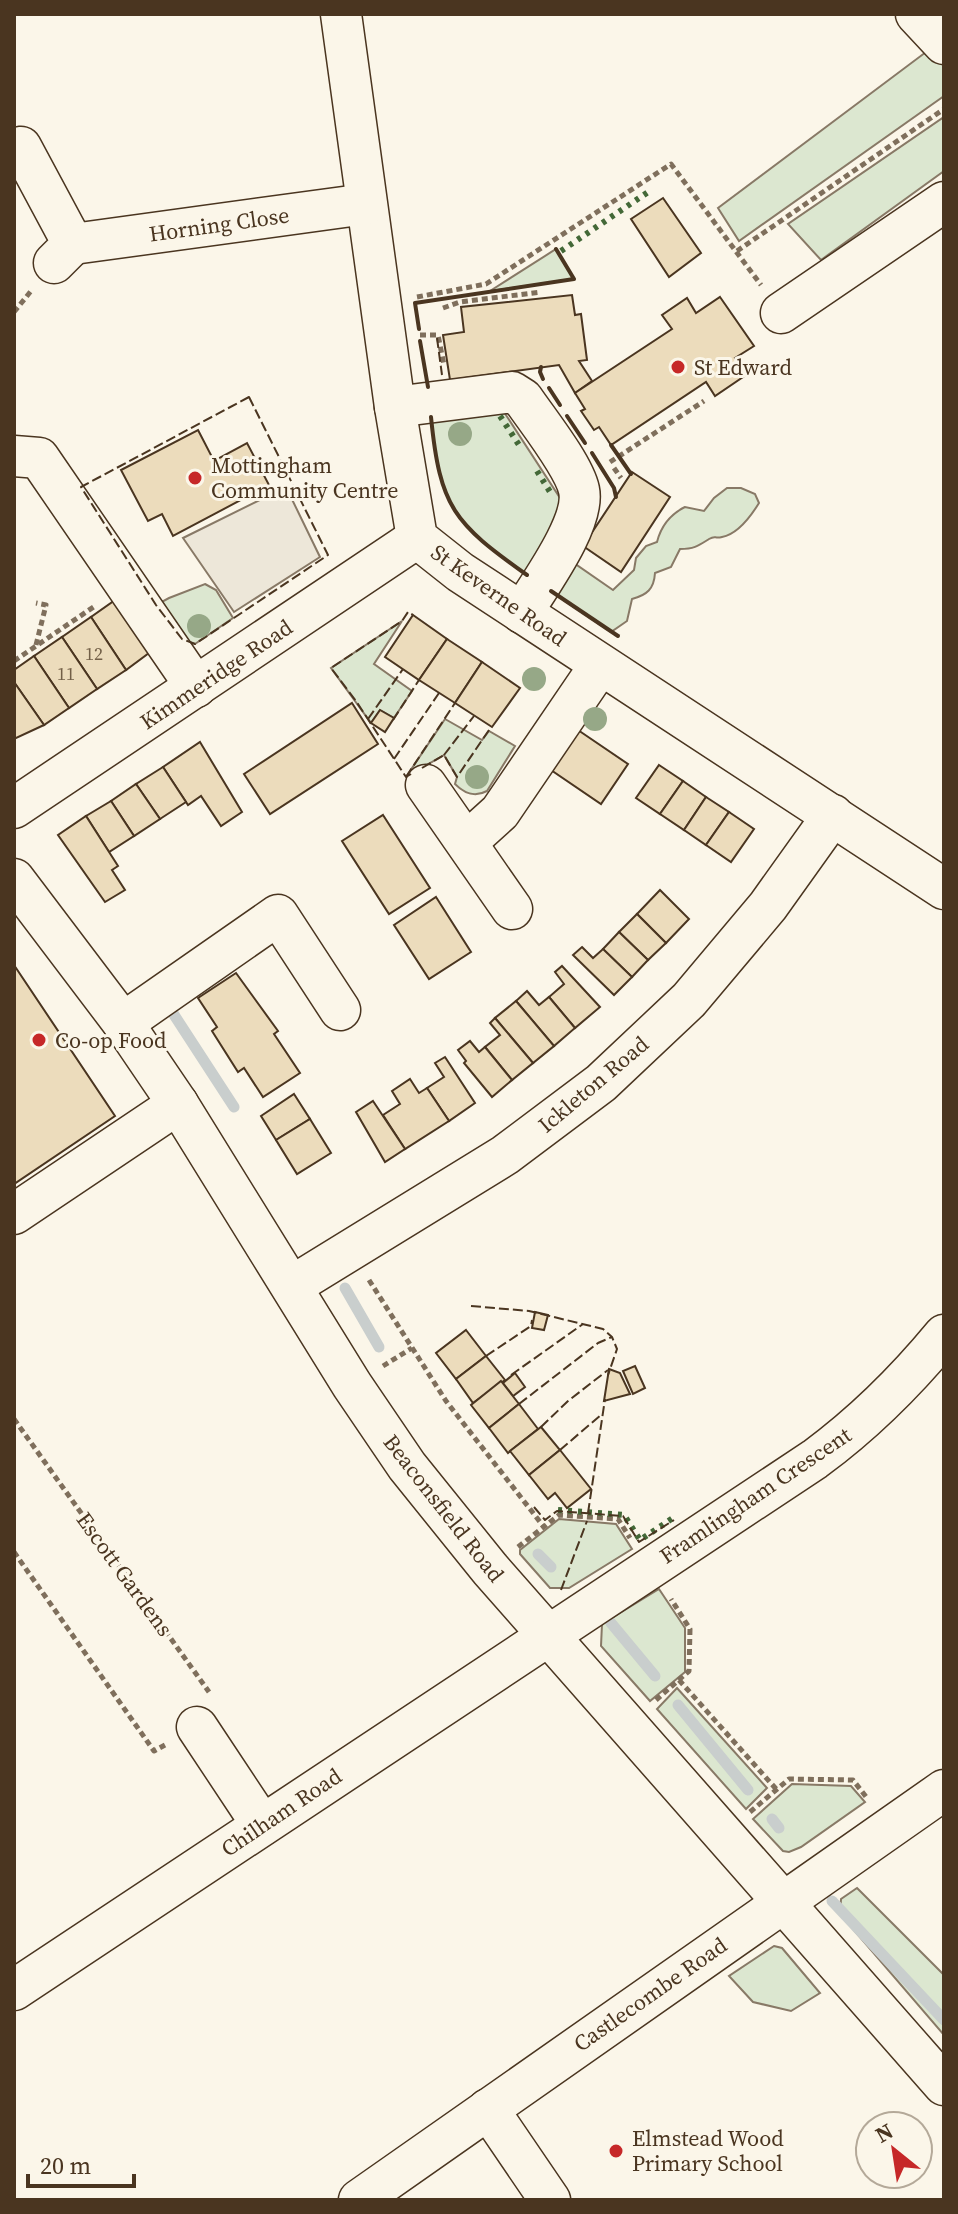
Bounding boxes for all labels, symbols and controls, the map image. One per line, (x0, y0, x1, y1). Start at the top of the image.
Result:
street label: Horning Close (147, 199, 291, 249)
place label: St Edward (694, 352, 792, 382)
marker: St Edward (669, 358, 687, 376)
place label: Mottingham Community Centre (211, 450, 399, 505)
marker: Mottingham Community Centre (186, 469, 204, 487)
street label: St Keverne Road (425, 537, 573, 653)
street label: Kimmeridge Road (134, 612, 298, 736)
house number: 12 (85, 641, 103, 666)
house number: 11 (57, 661, 75, 686)
place label: Co-op Food (55, 1025, 167, 1055)
street label: Ickleton Road (531, 1029, 655, 1139)
marker: Co-op Food (30, 1031, 48, 1049)
street label: Framlingham Crescent (653, 1419, 857, 1570)
street label: Beaconsfield Road (377, 1428, 512, 1589)
street label: Escott Gardens (70, 1506, 180, 1642)
street label: Chilham Road (215, 1760, 348, 1863)
street label: Castlecombe Road (567, 1929, 733, 2058)
north arrow (854, 2110, 934, 2190)
text: N (870, 2116, 898, 2150)
place label: Elmstead Wood Primary School (632, 2123, 784, 2178)
scale bar (28, 2138, 134, 2188)
marker: Elmstead Wood Primary School (607, 2142, 625, 2160)
text: 20 m (40, 2149, 91, 2182)

